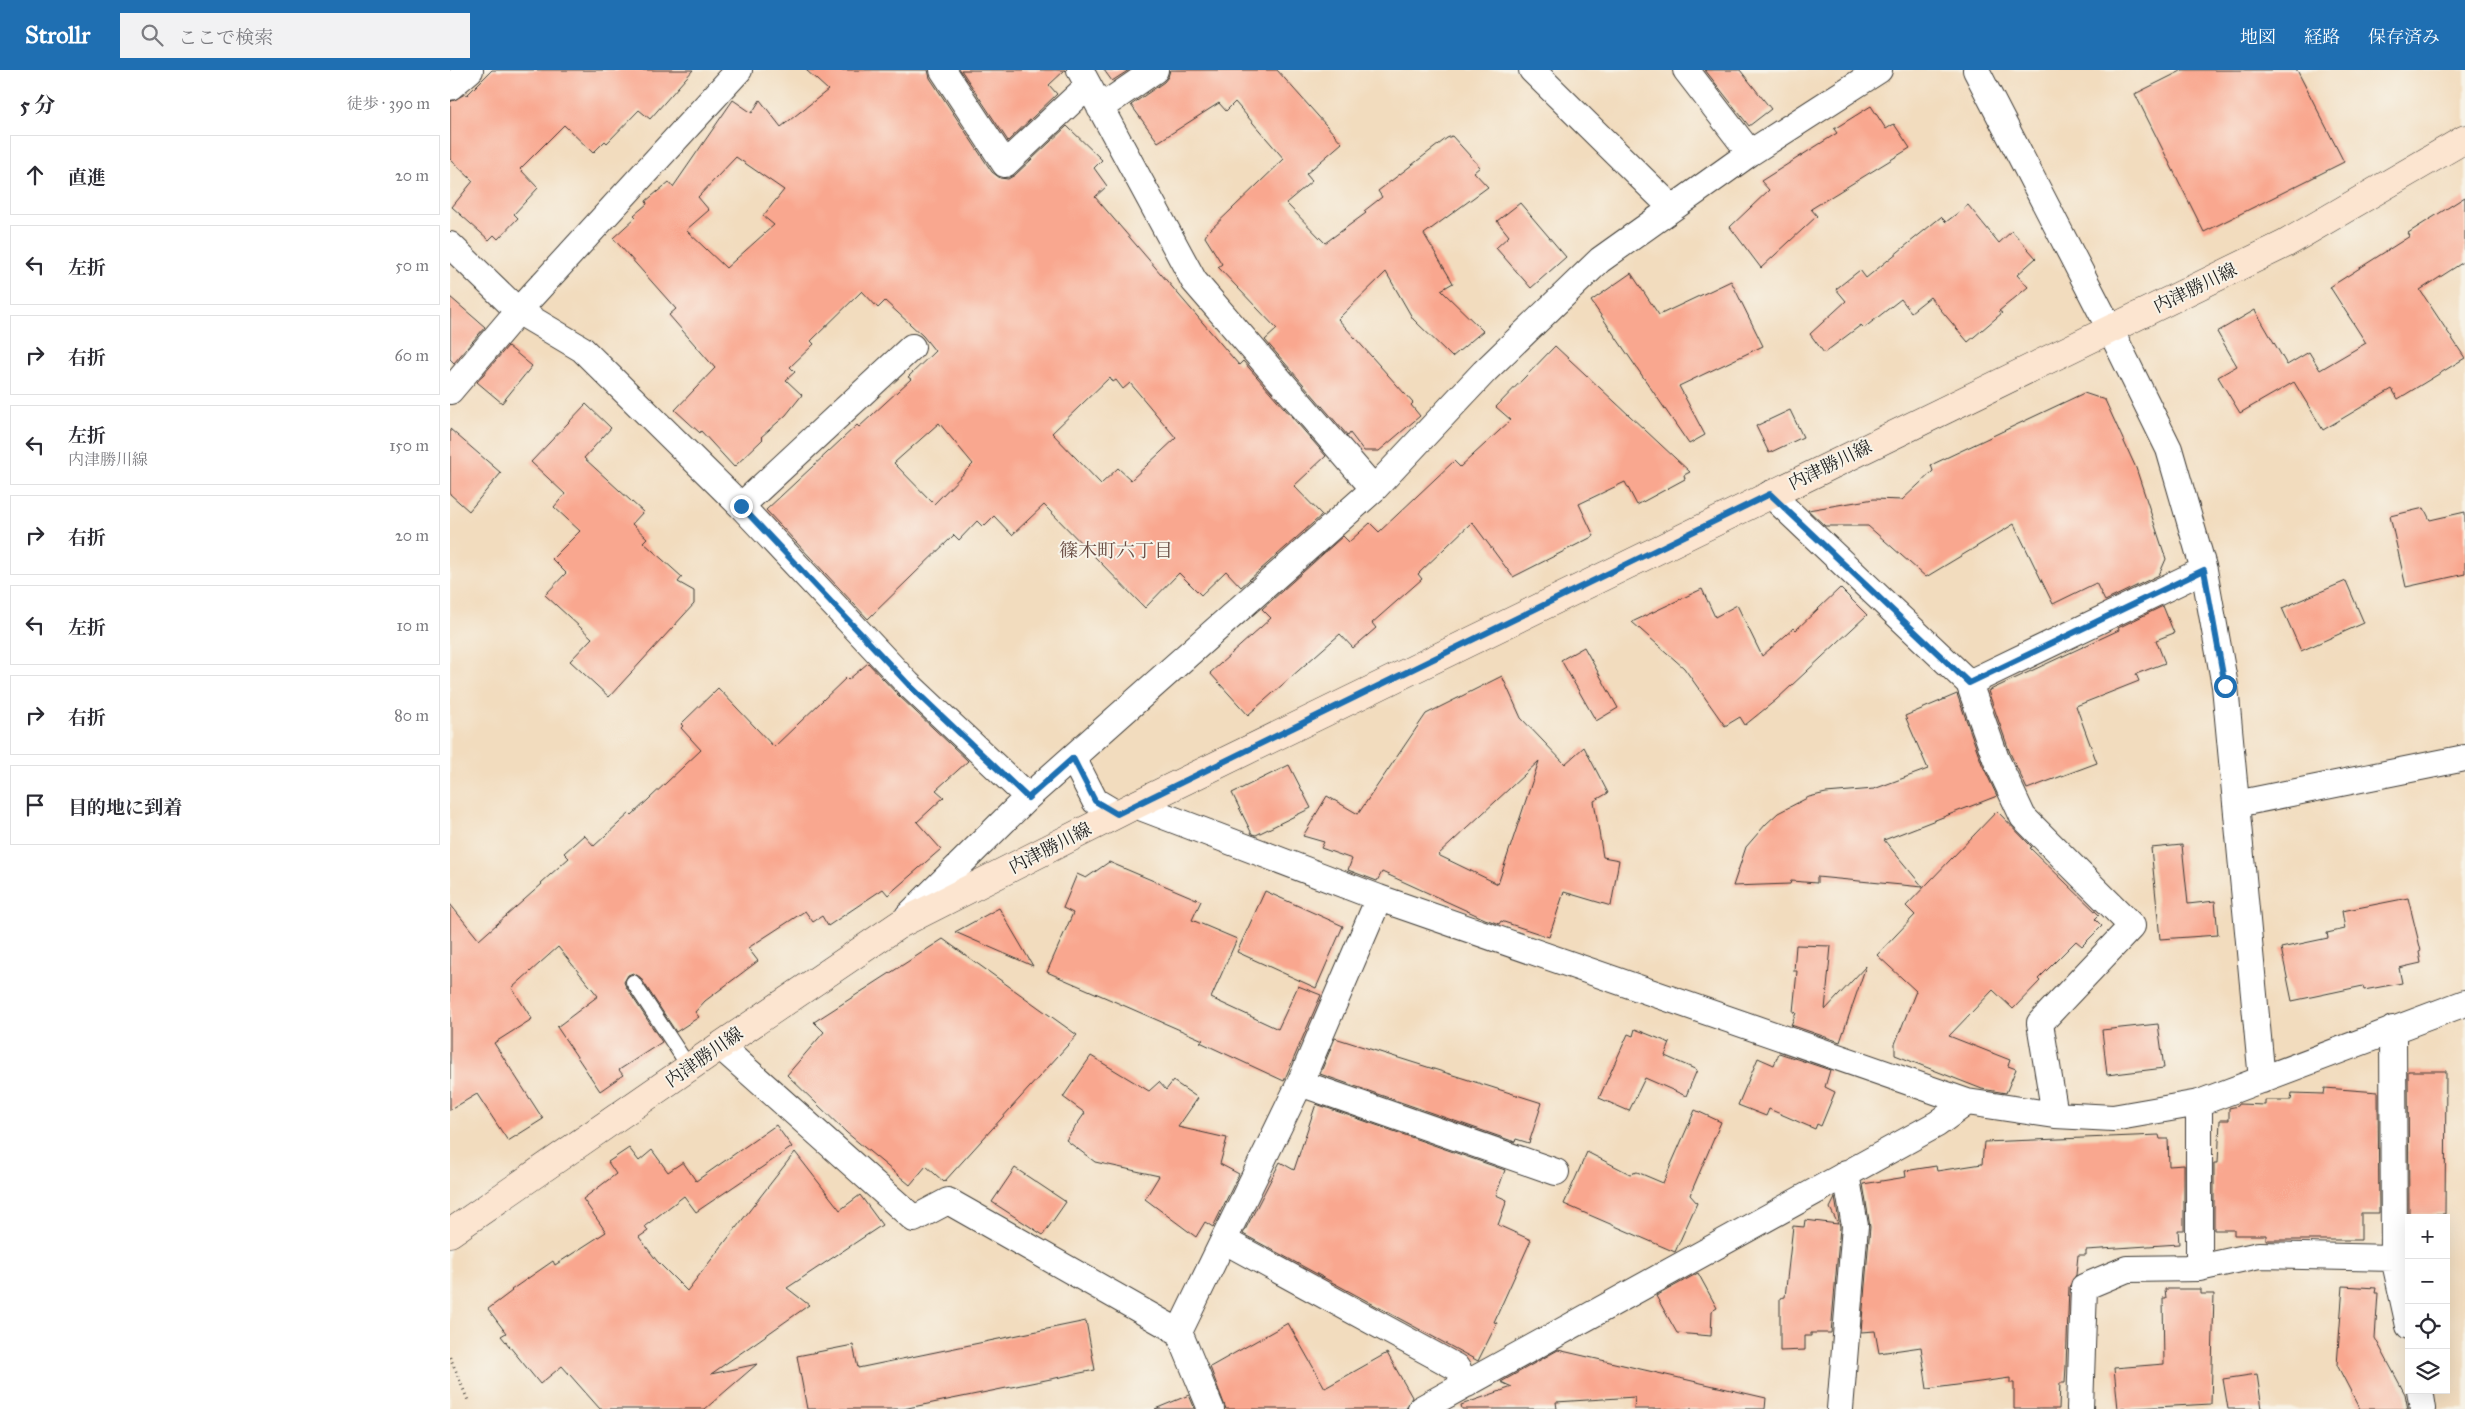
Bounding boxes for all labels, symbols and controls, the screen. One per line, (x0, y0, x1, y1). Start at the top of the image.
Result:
search box (120, 13, 470, 58)
text: Strollr (25, 20, 90, 50)
icon: search (138, 21, 166, 49)
text: ここで検索 (178, 26, 273, 49)
text: 地図 (2240, 26, 2276, 48)
text: 経路 (2304, 26, 2340, 48)
text: 保存済み (2368, 26, 2440, 48)
text: 5 分 (20, 92, 55, 118)
text: 徒歩 · 390 m (346, 94, 430, 113)
icon: ahead (21, 161, 49, 189)
text: 直進 (68, 166, 106, 189)
text: 20 m (395, 166, 429, 185)
icon: left (21, 251, 49, 279)
text: 左折 (68, 256, 106, 279)
text: 50 m (395, 256, 429, 275)
street label: 内津勝川線 (2150, 258, 2240, 318)
icon: right (21, 341, 49, 369)
text: 右折 (68, 346, 106, 369)
text: 60 m (395, 346, 429, 365)
text: 左折 (68, 424, 106, 447)
icon: left (21, 431, 49, 459)
street label: 内津勝川線 (1785, 435, 1875, 495)
text: 150 m (389, 436, 429, 455)
text: 内津勝川線 (68, 450, 148, 469)
route end (730, 495, 753, 518)
icon: right (21, 521, 49, 549)
text: 右折 (68, 526, 106, 549)
text: 20 m (395, 526, 429, 545)
district label: 篠木町六丁目 (1059, 539, 1173, 562)
icon: left (21, 611, 49, 639)
text: 左折 (68, 616, 106, 639)
text: 10 m (397, 616, 429, 635)
route start (2214, 675, 2237, 698)
icon: right (21, 701, 49, 729)
text: 右折 (68, 706, 106, 729)
text: 80 m (394, 706, 429, 725)
icon: arrive (21, 791, 49, 819)
text: 目的地に到着 (68, 796, 182, 819)
street label: 内津勝川線 (1005, 818, 1095, 878)
street label: 内津勝川線 (661, 1022, 747, 1092)
map controls (2405, 1214, 2450, 1394)
button: + (2405, 1214, 2450, 1259)
button: − (2405, 1259, 2450, 1304)
button: locate (2405, 1304, 2450, 1349)
button: layers (2405, 1349, 2450, 1394)

